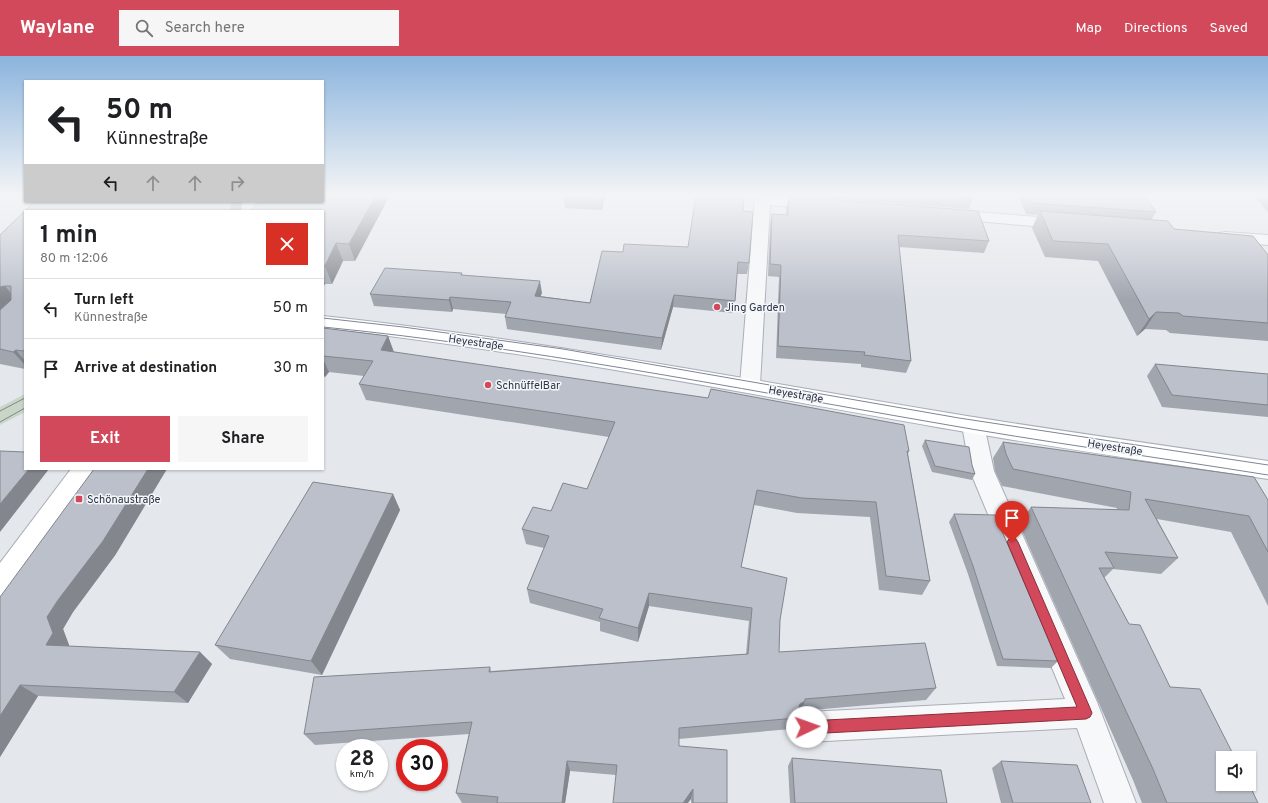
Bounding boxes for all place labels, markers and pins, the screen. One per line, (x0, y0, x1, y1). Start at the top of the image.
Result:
place label: Jing Garden (725, 301, 785, 315)
marker: Jing Garden (712, 302, 722, 312)
place label: SchnüffelBar (496, 379, 561, 393)
marker: SchnüffelBar (483, 380, 493, 390)
place label: Schönaustraße (87, 493, 160, 507)
marker: Schönaustraße (74, 494, 84, 504)
pin (995, 501, 1029, 542)

